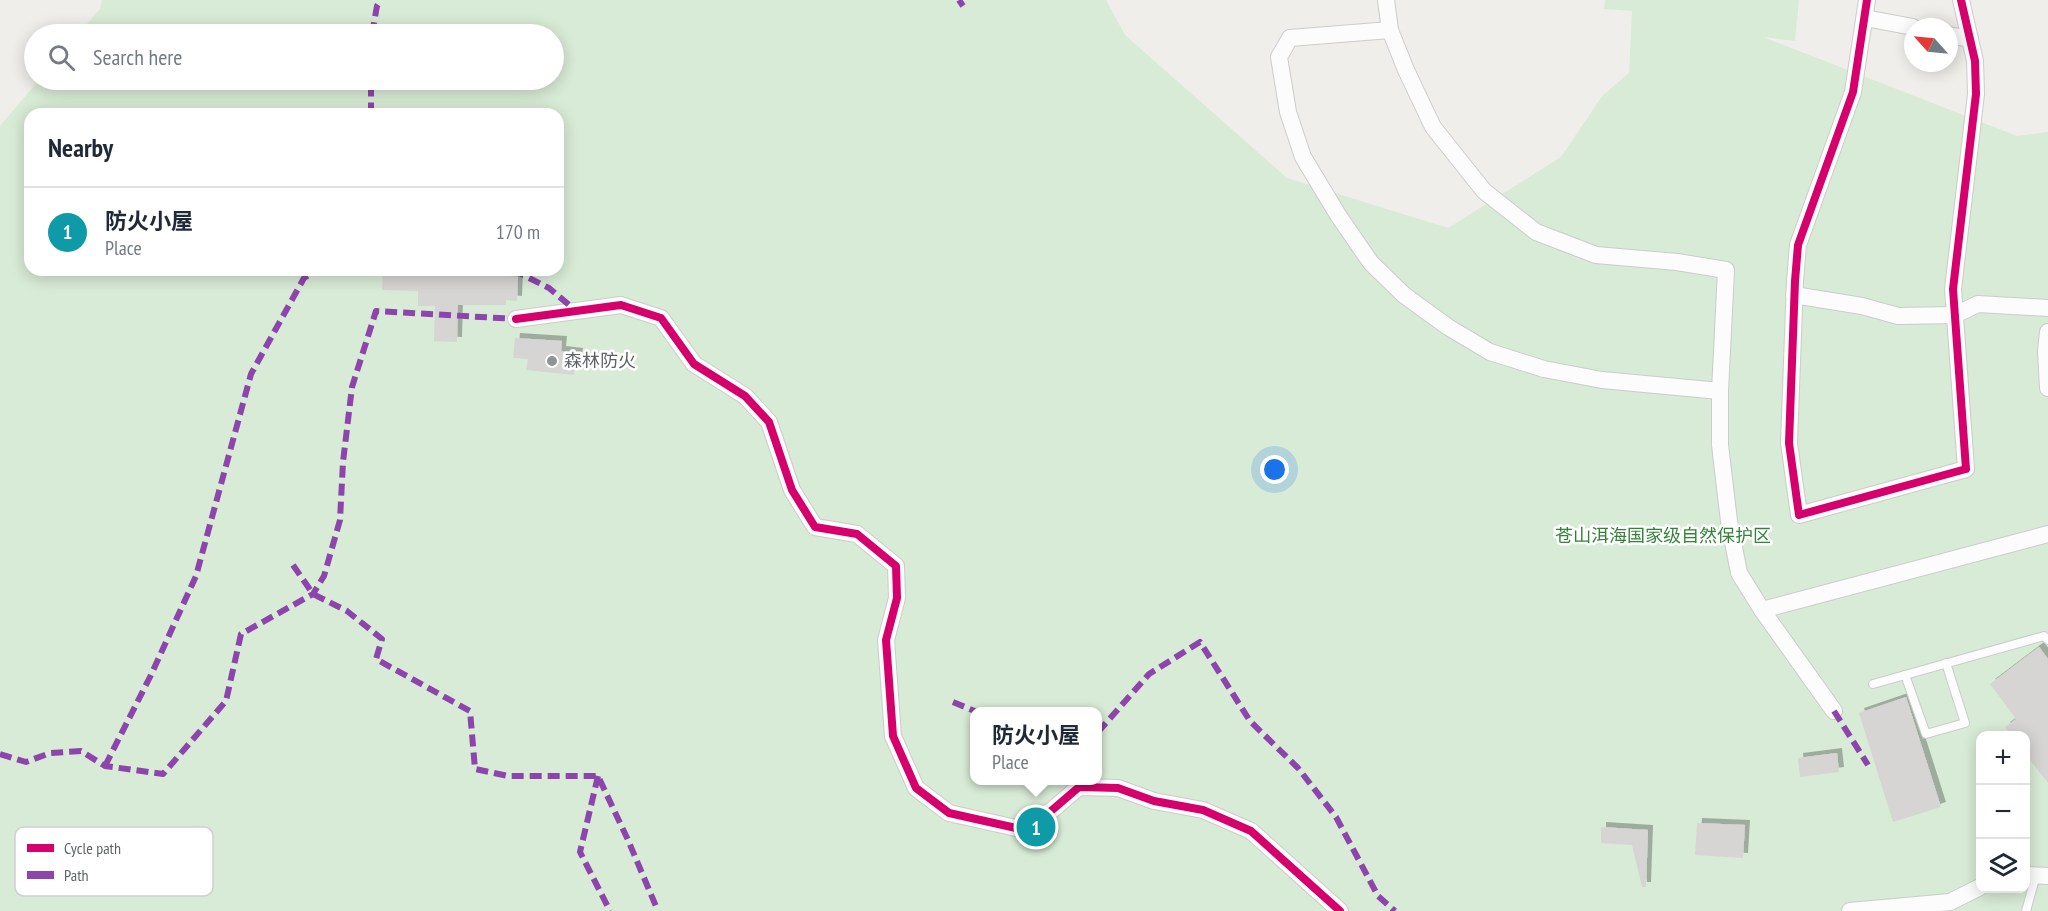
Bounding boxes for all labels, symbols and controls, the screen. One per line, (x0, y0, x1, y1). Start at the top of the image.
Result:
north arrow (1904, 18, 1958, 72)
search box (24, 24, 564, 90)
icon: search (45, 41, 78, 74)
text: Search here (93, 43, 182, 71)
text: Nearby (48, 131, 113, 164)
text: 防火小屋 (105, 207, 193, 235)
text: 1 (63, 219, 72, 245)
text: 170 m (496, 219, 540, 245)
text: Place (105, 235, 142, 261)
place label: 森林防火 (564, 349, 636, 372)
marker: 森林防火 (545, 354, 559, 368)
your location (1260, 455, 1289, 484)
park label: 苍山洱海国家级自然保护区 (1555, 524, 1771, 547)
popup (970, 707, 1102, 785)
text: 防火小屋 (992, 721, 1080, 749)
map controls (1976, 731, 2030, 893)
button: + (1976, 731, 2030, 785)
text: Place (992, 749, 1029, 775)
button: − (1976, 785, 2030, 839)
pin: 1 (1016, 804, 1056, 850)
legend (15, 827, 213, 896)
text: Cycle path (64, 838, 121, 858)
button: layers (1976, 839, 2030, 893)
text: Path (64, 865, 89, 885)

